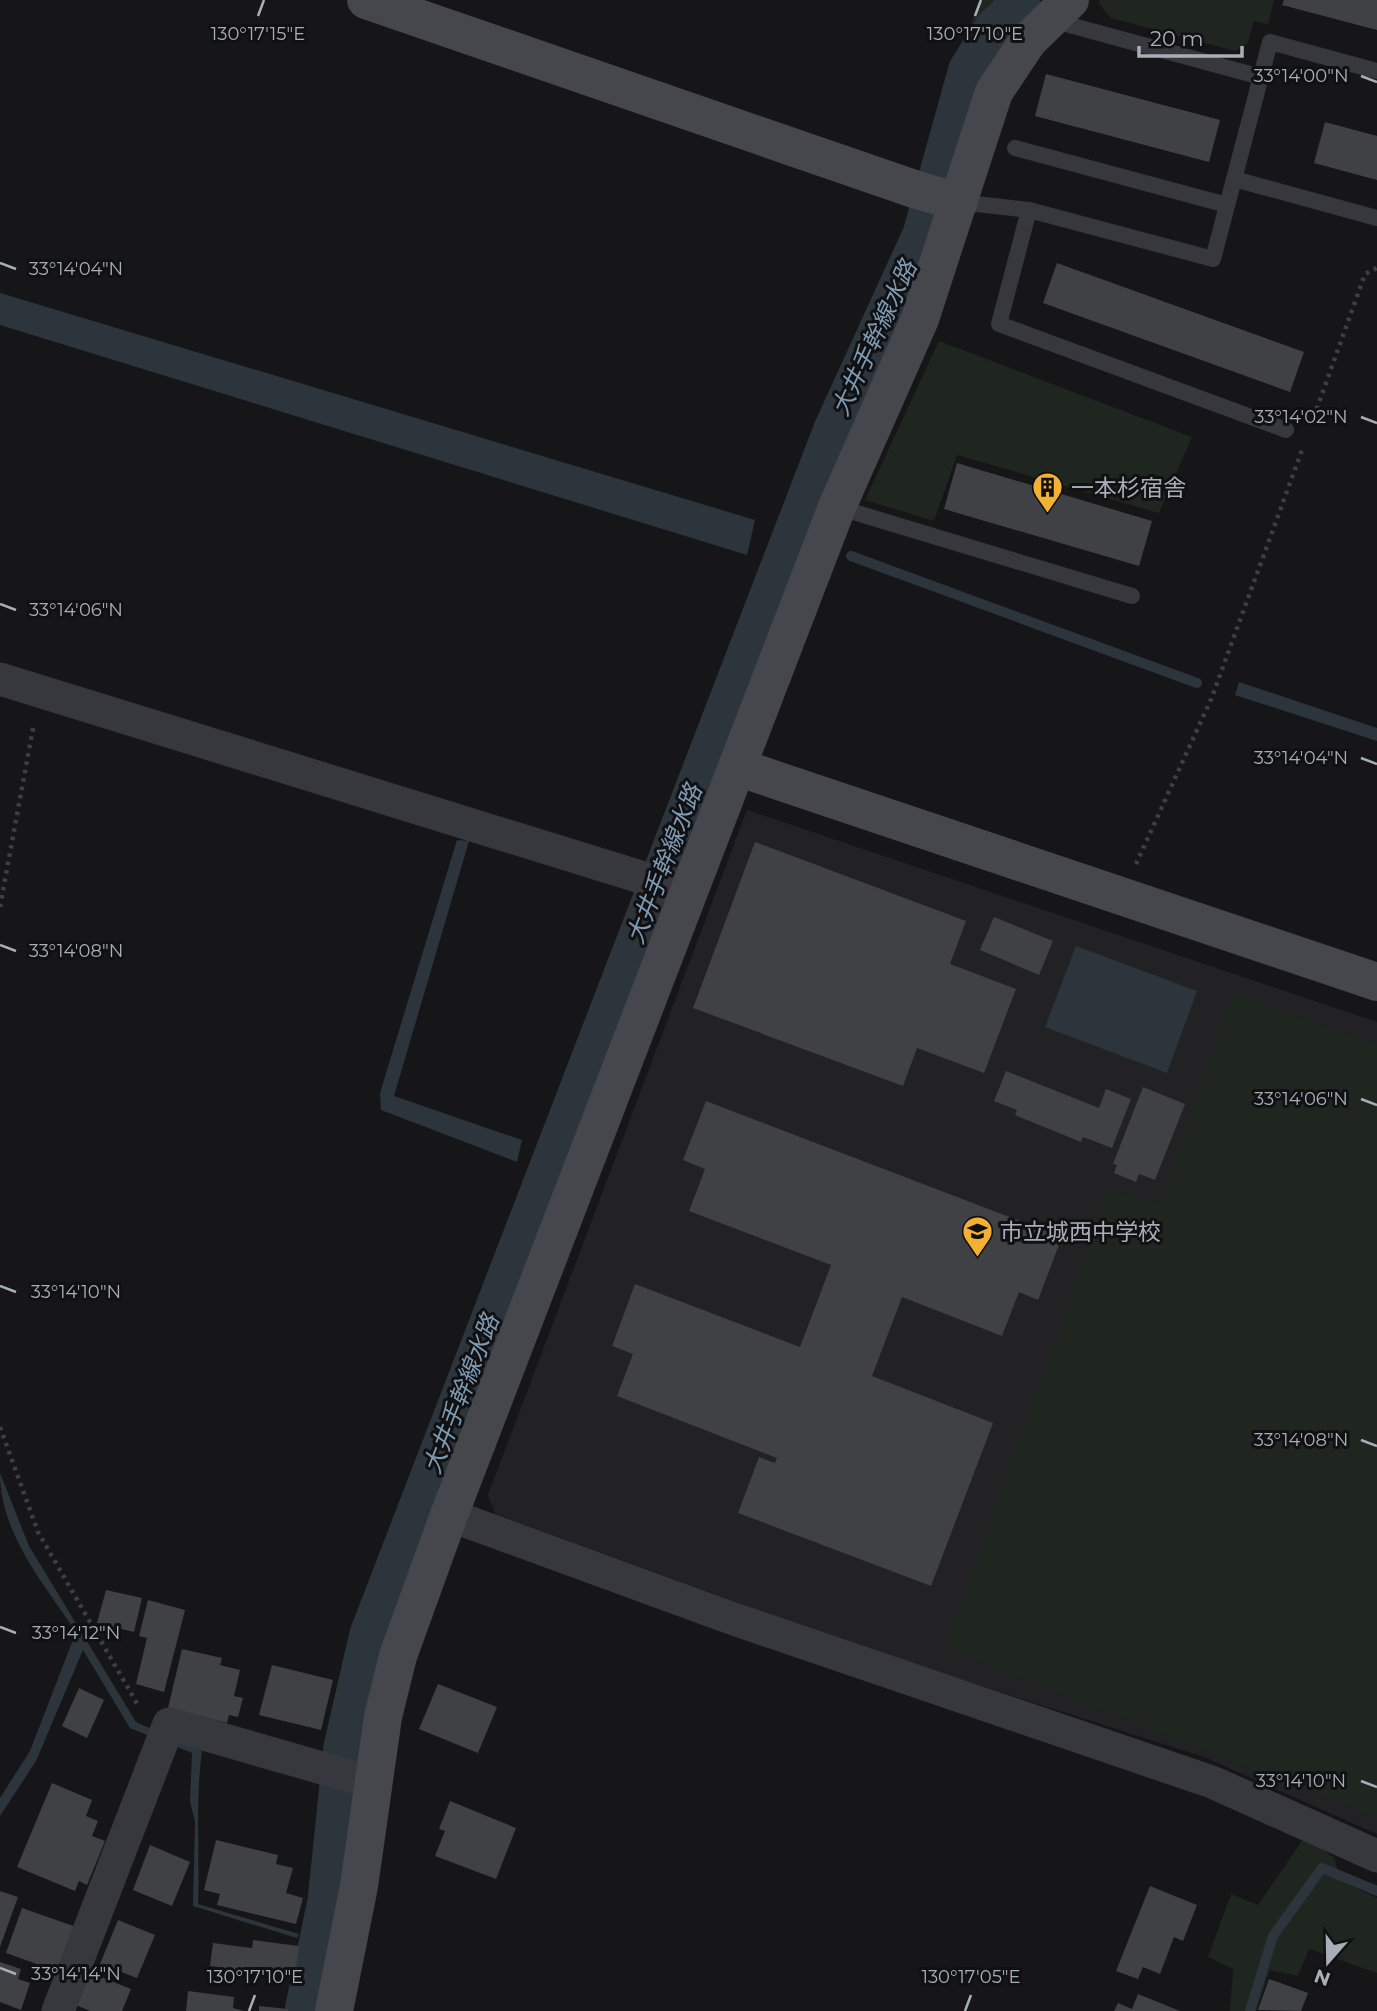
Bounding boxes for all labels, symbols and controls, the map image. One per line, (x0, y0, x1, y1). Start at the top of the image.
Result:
scale bar (1139, 14, 1242, 58)
text: 130°17'15"E (211, 23, 305, 45)
text: 130°17'10"E (927, 23, 1023, 45)
text: 20 m (1150, 26, 1204, 51)
text: 33°14'00"N (1253, 65, 1349, 87)
water label: 大井手幹線水路 (825, 254, 923, 420)
text: 33°14'04"N (29, 258, 123, 280)
text: 33°14'02"N (1254, 406, 1348, 428)
building icon: 一本杉宿舎 (1031, 471, 1065, 515)
place label: 一本杉宿舎 (1071, 474, 1186, 502)
text: 33°14'06"N (29, 599, 123, 621)
text: 33°14'04"N (1254, 747, 1348, 769)
water label: 大井手幹線水路 (620, 779, 708, 948)
text: 33°14'08"N (29, 940, 123, 962)
text: 33°14'06"N (1254, 1088, 1348, 1110)
school or university icon: 市立城西中学校 (960, 1215, 994, 1259)
place label: 市立城西中学校 (1000, 1218, 1161, 1246)
text: 33°14'10"N (31, 1281, 121, 1303)
water label: 大井手幹線水路 (417, 1309, 505, 1478)
text: 33°14'08"N (1254, 1429, 1348, 1451)
text: 33°14'12"N (32, 1622, 120, 1644)
text: 33°14'10"N (1256, 1770, 1346, 1792)
north arrow (1293, 1927, 1363, 1997)
text: 33°14'14"N (31, 1963, 121, 1985)
text: N (1311, 1964, 1334, 1991)
text: 130°17'10"E (207, 1966, 303, 1988)
text: 130°17'05"E (921, 1966, 1021, 1988)

